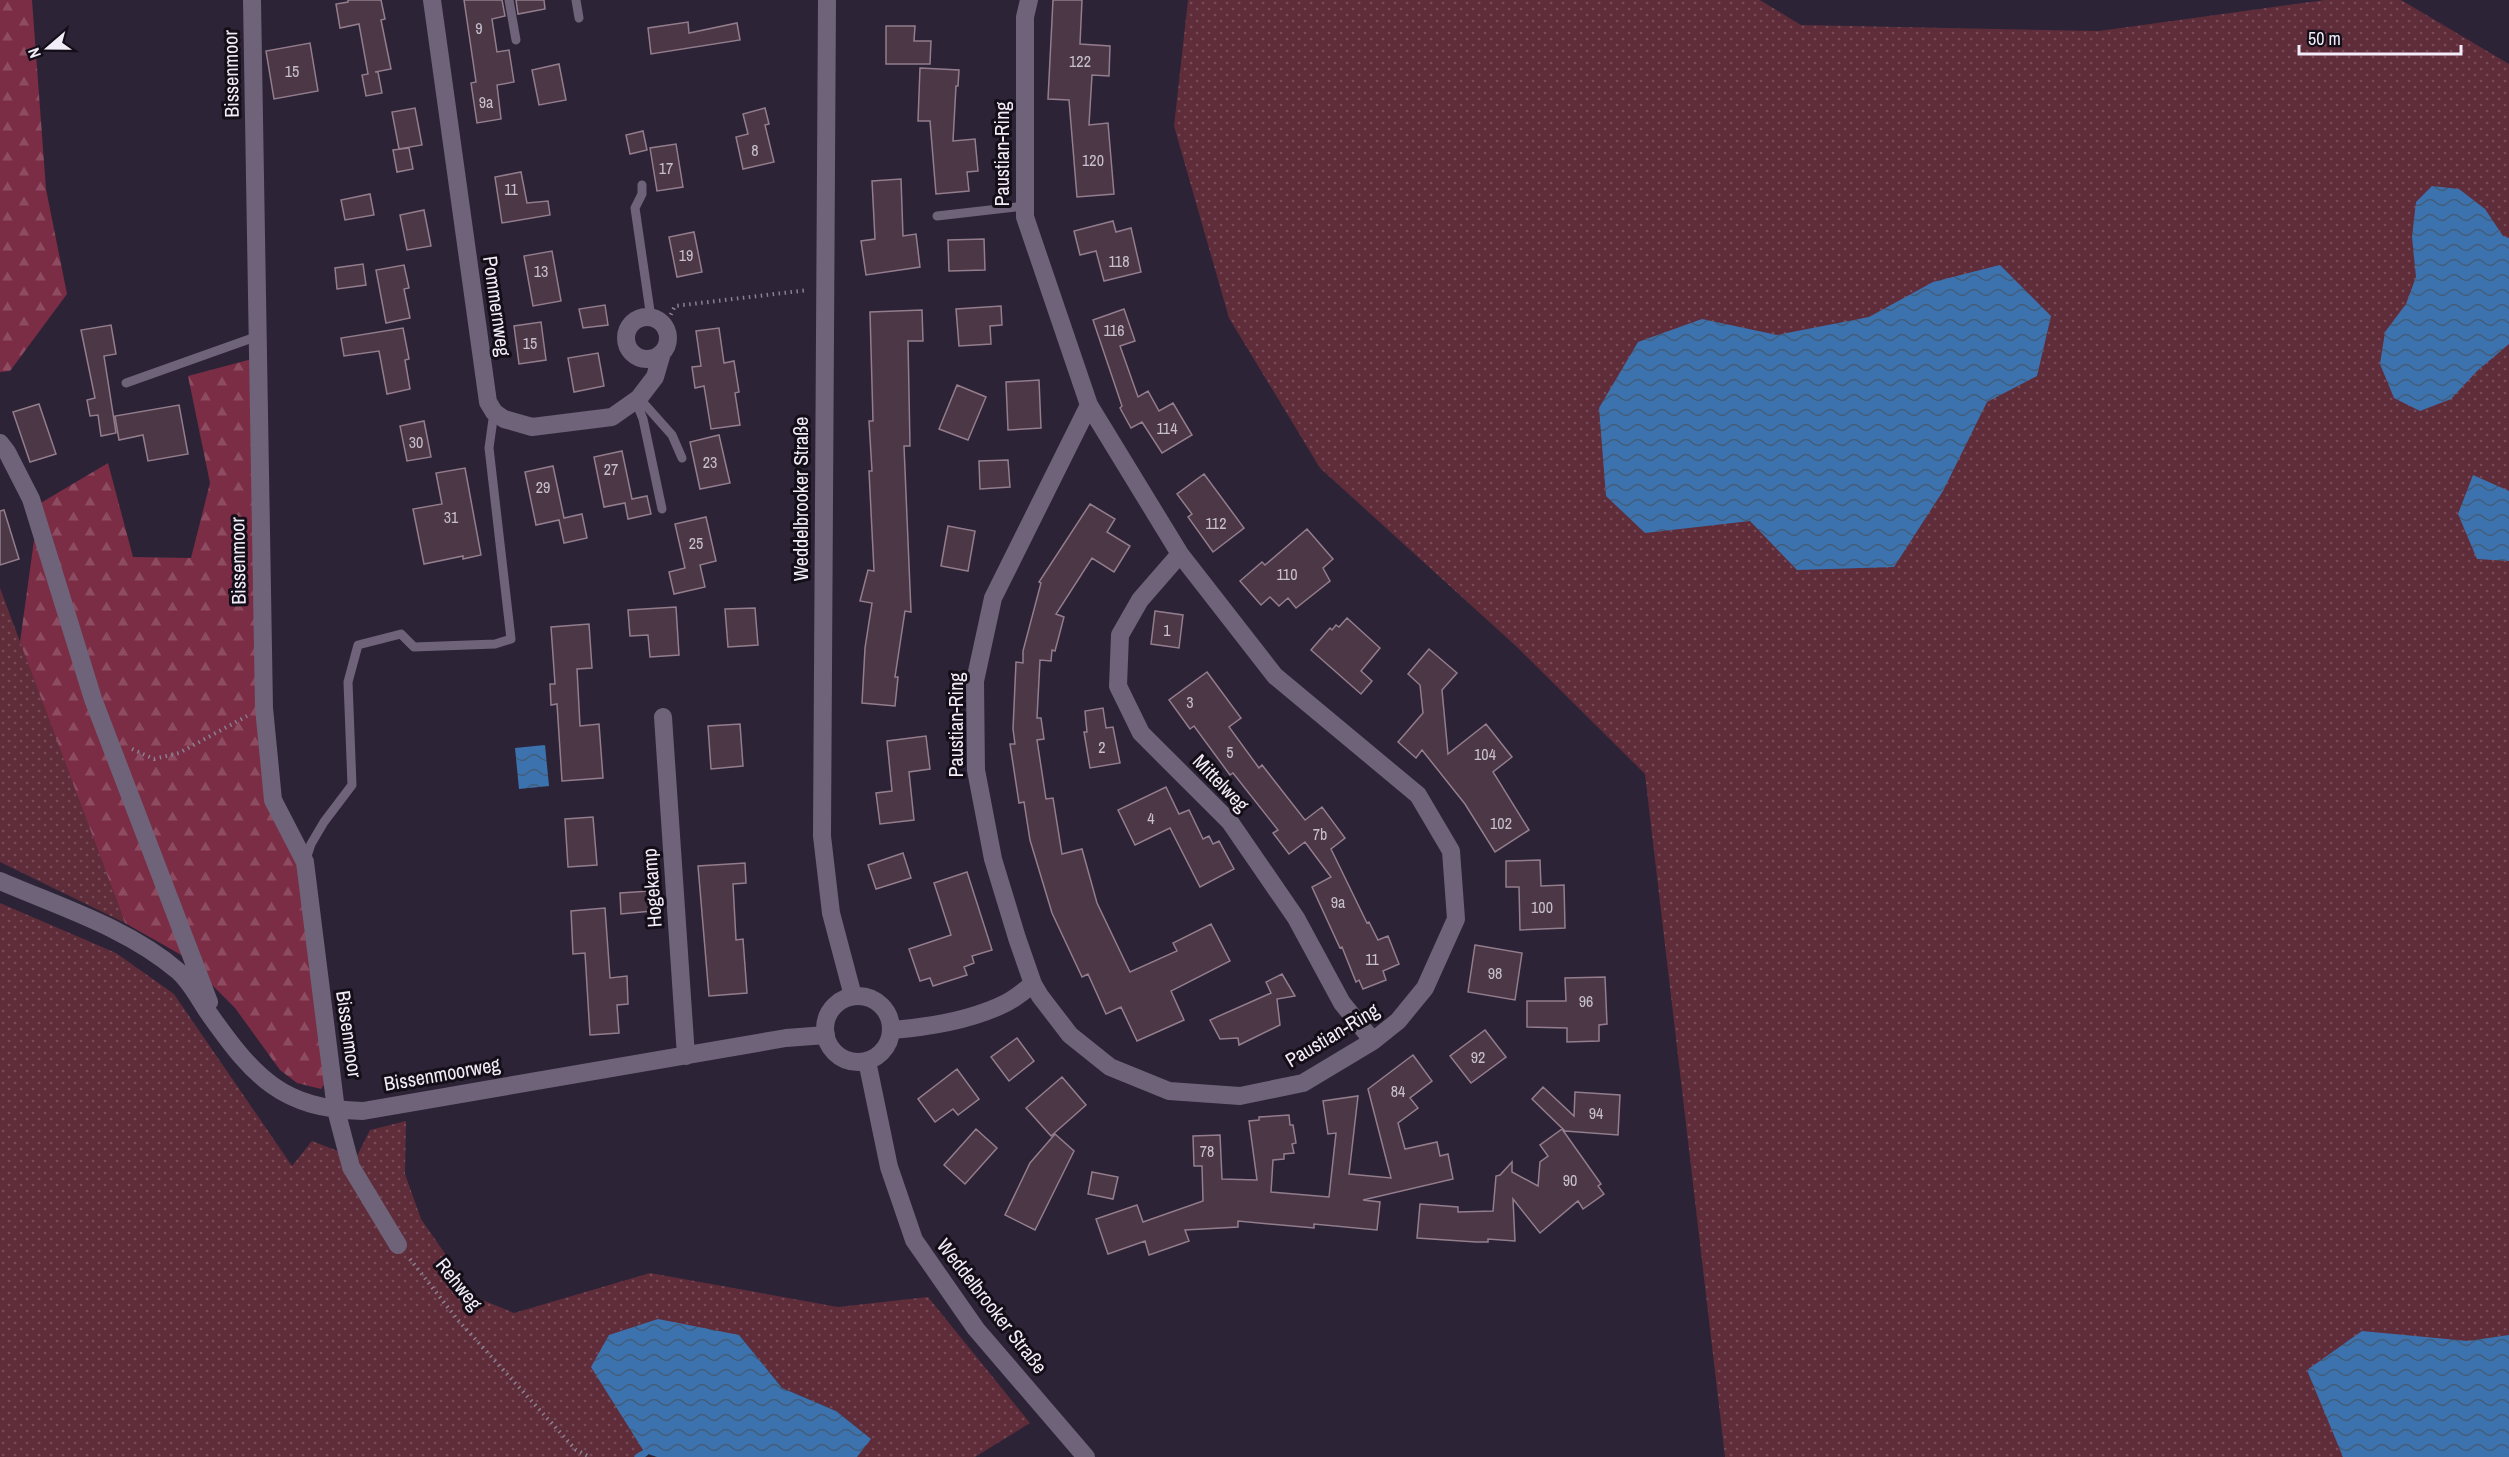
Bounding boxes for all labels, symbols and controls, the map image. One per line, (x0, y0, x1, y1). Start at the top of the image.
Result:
house number: 9 (475, 17, 483, 39)
north arrow (18, 18, 78, 78)
scale bar (2299, 18, 2461, 56)
text: 50 m (2308, 26, 2341, 51)
street label: Bissenmoor (216, 29, 245, 118)
text: N (22, 45, 46, 61)
house number: 122 (1069, 50, 1091, 72)
house number: 15 (285, 60, 299, 82)
house number: 9a (479, 91, 494, 113)
street label: Paustian-Ring (988, 102, 1015, 206)
house number: 8 (751, 139, 759, 161)
house number: 120 (1082, 149, 1104, 171)
house number: 17 (659, 157, 673, 179)
house number: 11 (504, 178, 519, 200)
house number: 19 (679, 244, 693, 266)
house number: 118 (1109, 250, 1129, 272)
street label: Pommernweg (477, 254, 518, 358)
house number: 13 (534, 260, 548, 282)
house number: 116 (1104, 319, 1124, 341)
house number: 15 (523, 332, 537, 354)
street label: Weddelbrooker Straße (787, 417, 814, 581)
house number: 114 (1157, 417, 1177, 439)
house number: 30 (409, 431, 423, 453)
house number: 23 (703, 451, 717, 473)
house number: 27 (604, 458, 618, 480)
house number: 29 (536, 476, 550, 498)
house number: 31 (444, 506, 459, 528)
house number: 112 (1206, 512, 1226, 534)
street label: Bissenmoor (223, 516, 252, 605)
house number: 25 (689, 532, 703, 554)
house number: 110 (1277, 563, 1297, 585)
house number: 1 (1163, 619, 1171, 641)
street label: Paustian-Ring (942, 673, 969, 777)
house number: 3 (1186, 691, 1194, 713)
house number: 2 (1098, 736, 1106, 758)
house number: 5 (1226, 741, 1234, 763)
house number: 104 (1474, 743, 1496, 765)
street label: Mittelweg (1187, 748, 1255, 817)
house number: 4 (1147, 807, 1155, 829)
house number: 102 (1490, 812, 1512, 834)
house number: 7b (1313, 823, 1327, 845)
street label: Hogekamp (635, 848, 668, 929)
house number: 9a (1331, 891, 1346, 913)
house number: 100 (1531, 896, 1553, 918)
house number: 11 (1365, 948, 1380, 970)
house number: 98 (1488, 962, 1502, 984)
street label: Bissenmoor (330, 989, 369, 1080)
house number: 96 (1579, 990, 1593, 1012)
street label: Paustian-Ring (1280, 996, 1384, 1073)
house number: 92 (1471, 1046, 1485, 1068)
street label: Bissenmoorweg (382, 1050, 502, 1097)
house number: 84 (1391, 1080, 1405, 1102)
house number: 94 (1589, 1102, 1603, 1124)
house number: 78 (1200, 1140, 1214, 1162)
house number: 90 (1563, 1169, 1577, 1191)
street label: Weddelbrooker Straße (931, 1232, 1054, 1379)
street label: Rehweg (430, 1252, 489, 1316)

